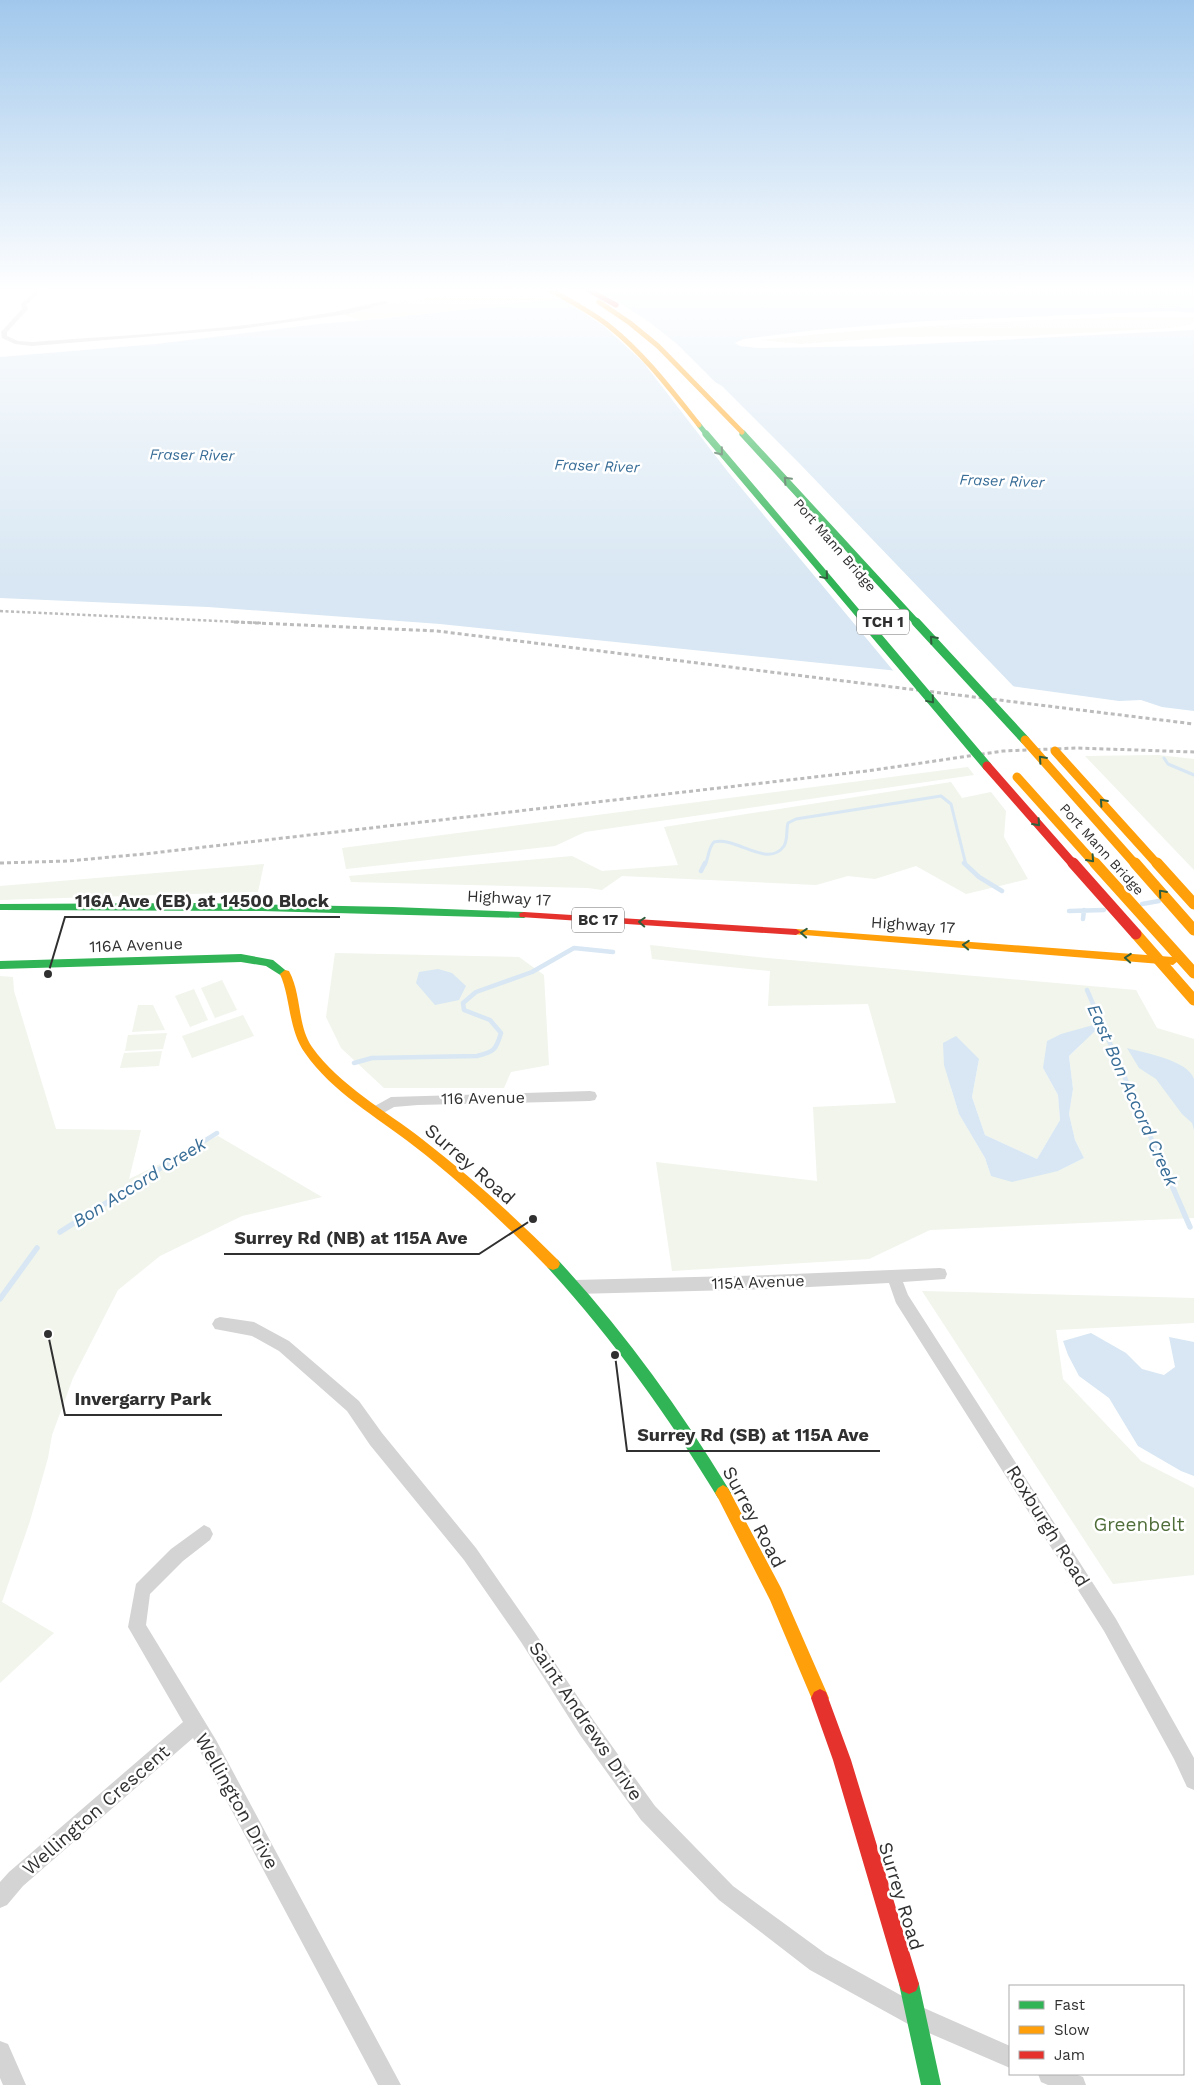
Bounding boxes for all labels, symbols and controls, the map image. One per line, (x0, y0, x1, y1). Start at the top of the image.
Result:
water label: Fraser River (149, 445, 236, 465)
one-way arrow (715, 446, 723, 455)
water label: Fraser River (554, 456, 641, 477)
water label: Fraser River (959, 471, 1046, 492)
one-way arrow (784, 477, 793, 486)
street label: Port Mann Bridge (790, 495, 880, 595)
one-way arrow (820, 570, 828, 579)
road number: TCH 1 (857, 610, 909, 634)
one-way arrow (930, 635, 939, 644)
one-way arrow (925, 694, 934, 703)
one-way arrow (1039, 755, 1048, 764)
one-way arrow (1100, 799, 1109, 808)
street label: Port Mann Bridge (1057, 800, 1147, 898)
one-way arrow (1031, 817, 1040, 826)
one-way arrow (1085, 853, 1094, 862)
callout: 116A Ave (EB) at 14500 Block (65, 884, 340, 917)
street label: Highway 17 (466, 886, 552, 910)
text: 116A Ave (EB) at 14500 Block (75, 890, 330, 911)
one-way arrow (1159, 890, 1168, 899)
road number: BC 17 (572, 908, 624, 932)
street label: Highway 17 (870, 913, 956, 937)
one-way arrow (637, 917, 645, 928)
one-way arrow (800, 927, 808, 938)
street label: 116A Avenue (89, 934, 183, 956)
one-way arrow (962, 940, 970, 951)
one-way arrow (1124, 952, 1132, 963)
water label: East Bon Accord Creek (1083, 1001, 1183, 1190)
street label: 116 Avenue (441, 1088, 525, 1108)
street label: Surrey Road (420, 1119, 520, 1209)
water label: Bon Accord Creek (69, 1132, 210, 1231)
callout: Surrey Rd (NB) at 115A Ave (224, 1221, 479, 1254)
text: Surrey Rd (NB) at 115A Ave (234, 1227, 468, 1248)
street label: 115A Avenue (711, 1271, 805, 1293)
callout: Invergarry Park (65, 1382, 222, 1415)
text: Invergarry Park (75, 1388, 212, 1409)
callout: Surrey Rd (SB) at 115A Ave (627, 1418, 880, 1451)
text: Surrey Rd (SB) at 115A Ave (637, 1424, 869, 1445)
street label: Roxburgh Road (1001, 1461, 1095, 1591)
street label: Surrey Road (718, 1462, 790, 1572)
park label: Greenbelt (1093, 1513, 1185, 1536)
street label: Saint Andrews Drive (524, 1637, 648, 1805)
street label: Wellington Drive (190, 1729, 284, 1873)
street label: Wellington Crescent (18, 1740, 174, 1880)
street label: Surrey Road (874, 1839, 928, 1953)
legend (1009, 1985, 1184, 2075)
text: Fast (1054, 1996, 1086, 2014)
text: Slow (1054, 2021, 1090, 2039)
text: Jam (1054, 2046, 1085, 2064)

